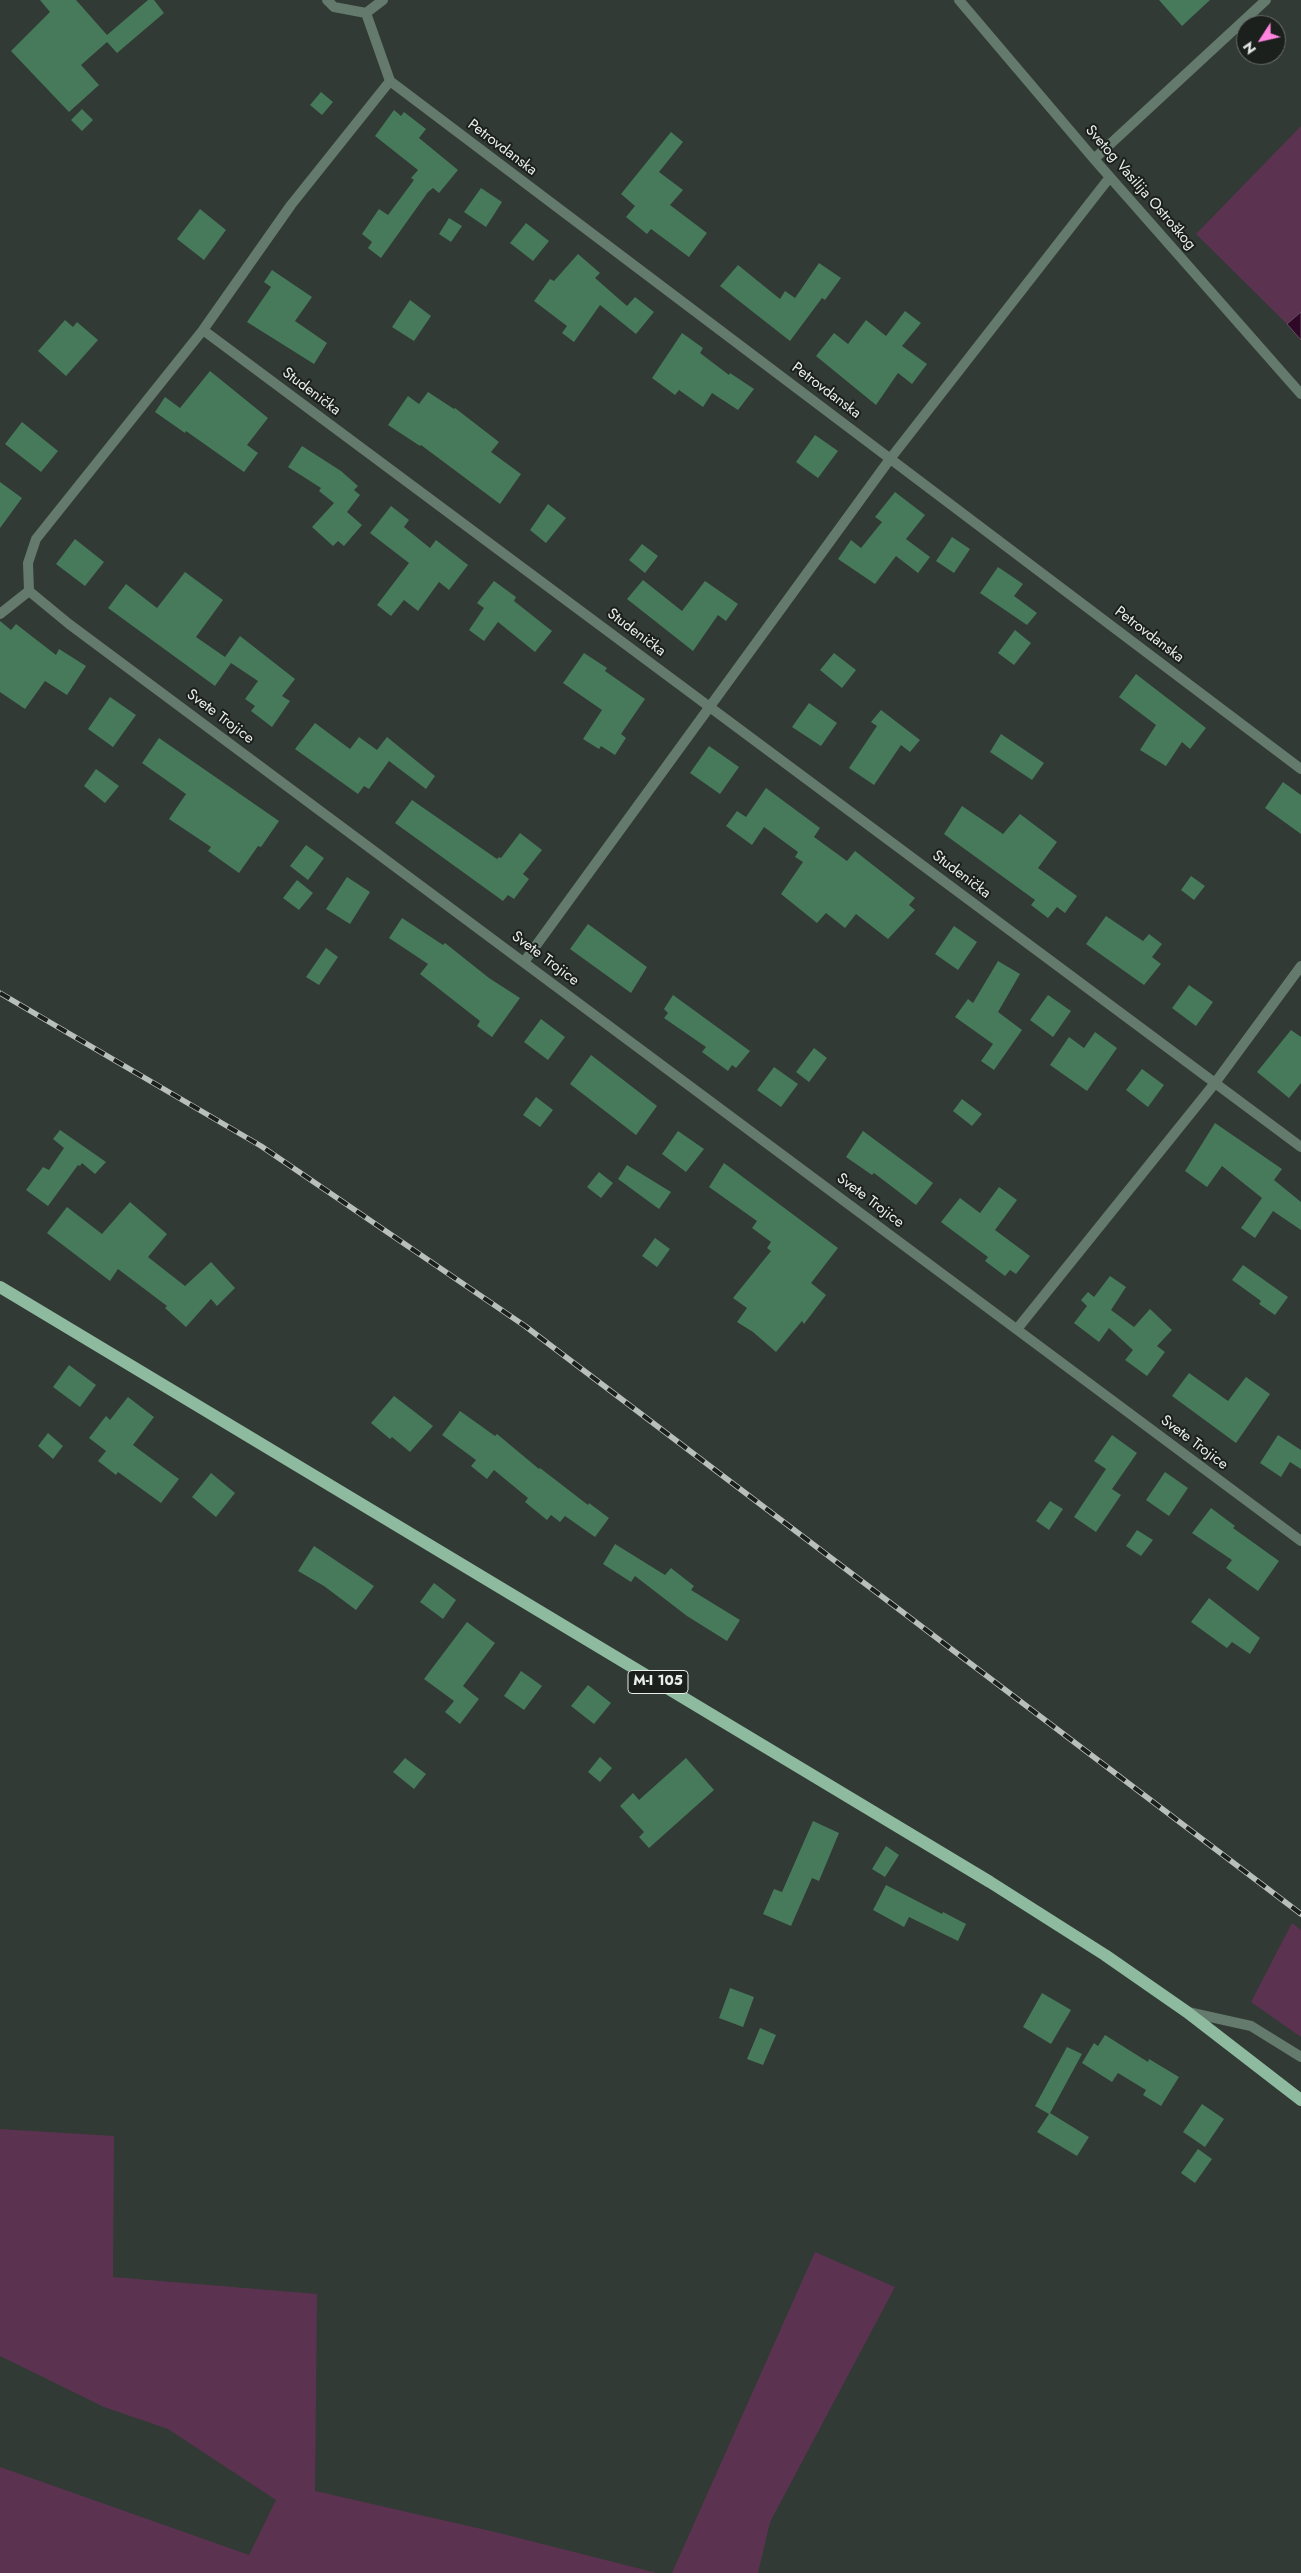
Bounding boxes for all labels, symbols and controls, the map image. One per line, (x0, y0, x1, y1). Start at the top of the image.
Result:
north arrow (1236, 15, 1286, 65)
text: N (1238, 38, 1261, 58)
street label: Petrovdanska (464, 116, 540, 180)
street label: Svetog Vasilija Ostroškog (1081, 122, 1199, 254)
street label: Petrovdanska (788, 359, 864, 423)
street label: Studenička (278, 364, 344, 420)
street label: Petrovdanska (1111, 603, 1187, 667)
street label: Studenička (603, 605, 669, 661)
street label: Svete Trojice (183, 686, 257, 748)
street label: Studenička (928, 847, 994, 903)
street label: Svete Trojice (508, 928, 582, 990)
street label: Svete Trojice (833, 1170, 907, 1232)
street label: Svete Trojice (1157, 1412, 1231, 1474)
road number: M-I 105 (628, 1670, 688, 1694)

